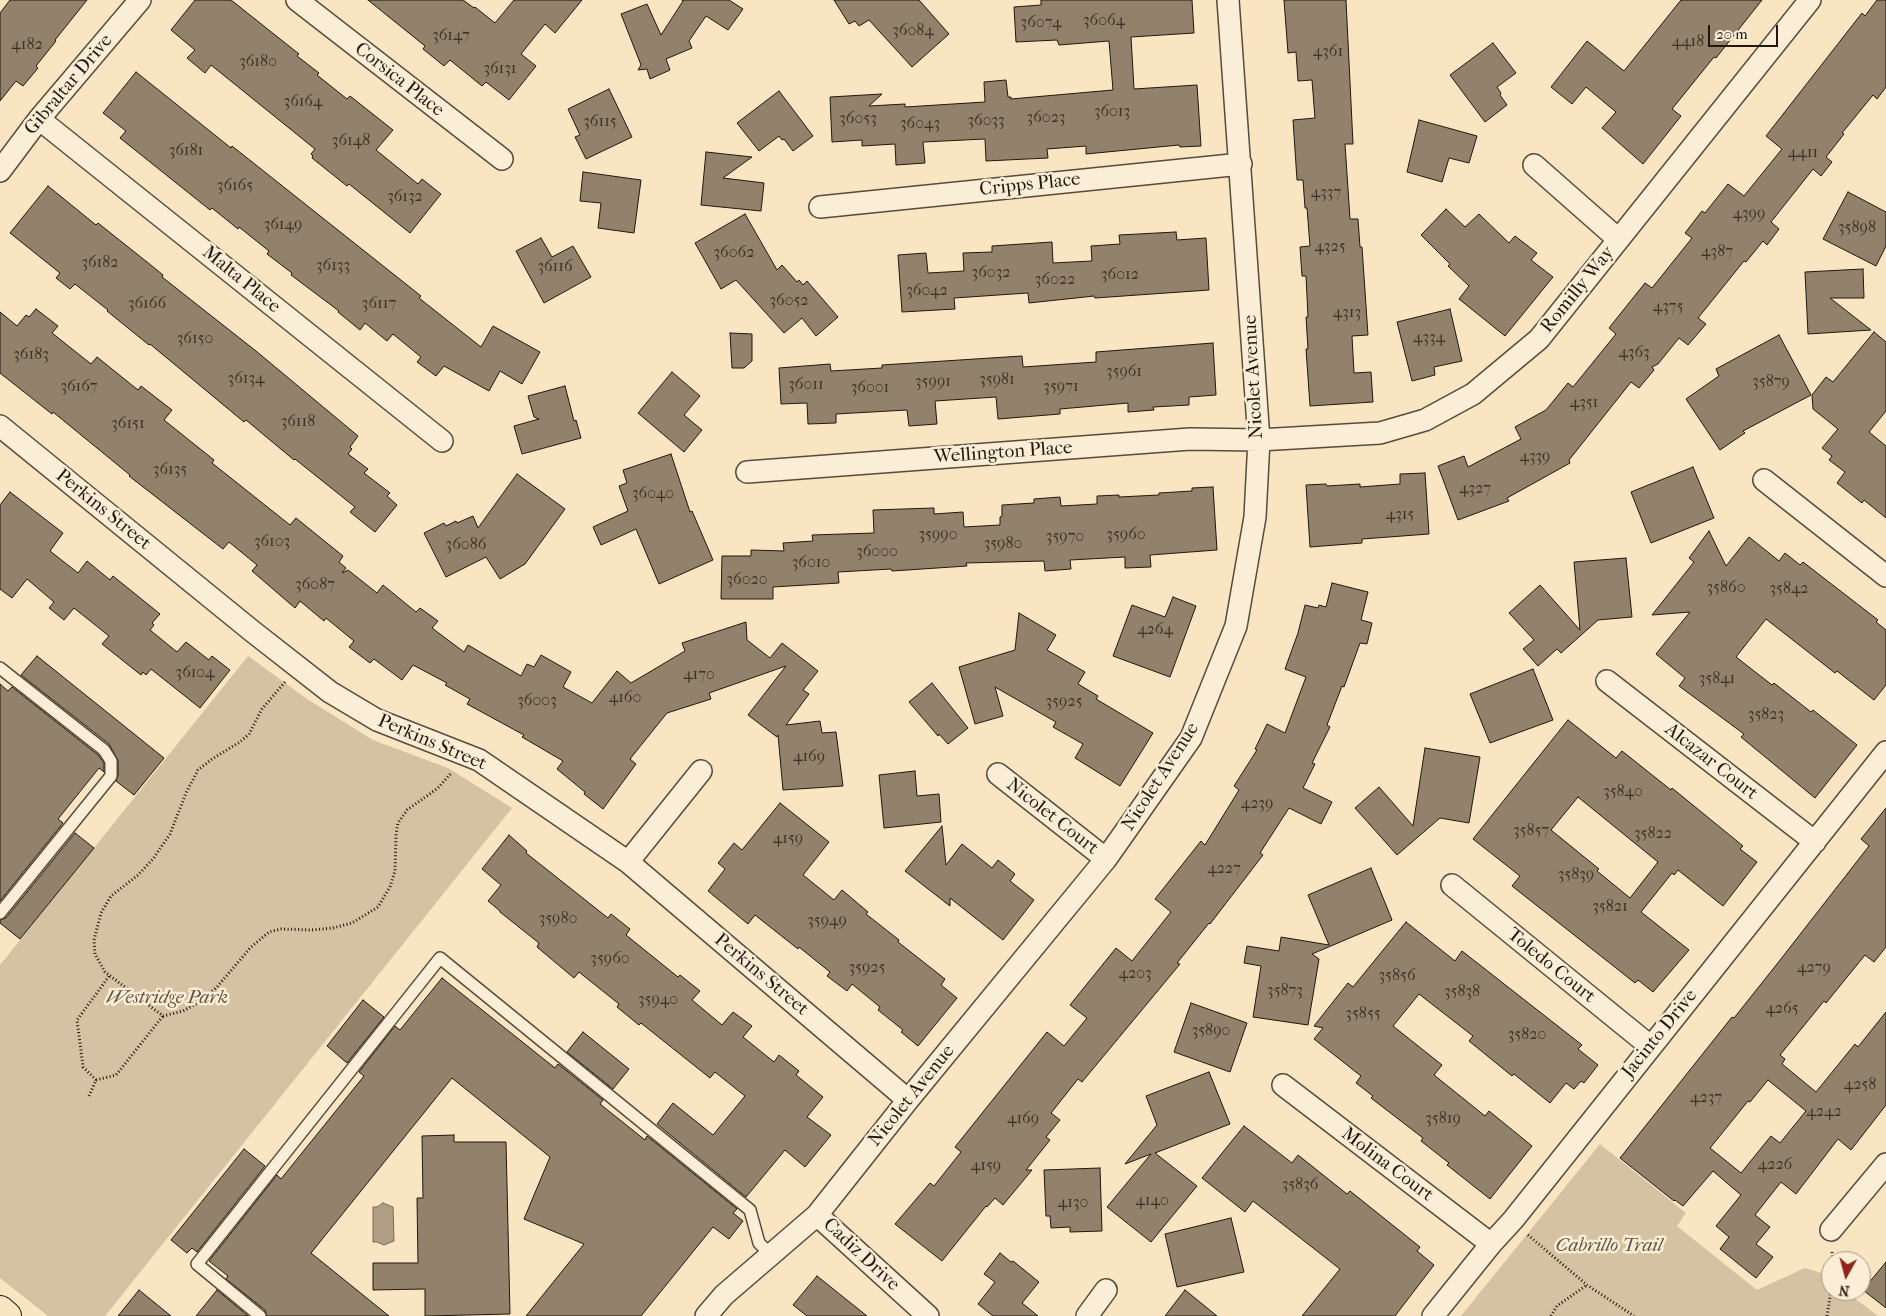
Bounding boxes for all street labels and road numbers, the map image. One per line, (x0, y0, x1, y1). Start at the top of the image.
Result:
street label: Gibraltar Drive (20, 30, 118, 140)
street label: Corsica Place (350, 38, 448, 122)
street label: Cripps Place (978, 168, 1082, 202)
street label: Malta Place (197, 241, 285, 319)
street label: Romilly Way (1536, 242, 1620, 338)
street label: Nicolet Avenue (1239, 314, 1269, 440)
street label: Wellington Place (933, 437, 1073, 469)
street label: Perkins Street (51, 465, 155, 555)
street label: Perkins Street (374, 710, 490, 776)
street label: Nicolet Avenue (1118, 719, 1204, 835)
street label: Alcazar Court (1660, 719, 1762, 805)
street label: Nicolet Court (1001, 774, 1103, 860)
street label: Toledo Court (1502, 923, 1600, 1009)
street label: Perkins Street (709, 929, 813, 1021)
street label: Jacinto Drive (1617, 985, 1703, 1083)
street label: Nicolet Avenue (864, 1041, 960, 1151)
street label: Molina Court (1336, 1123, 1438, 1207)
street label: Cadiz Drive (818, 1214, 904, 1296)

